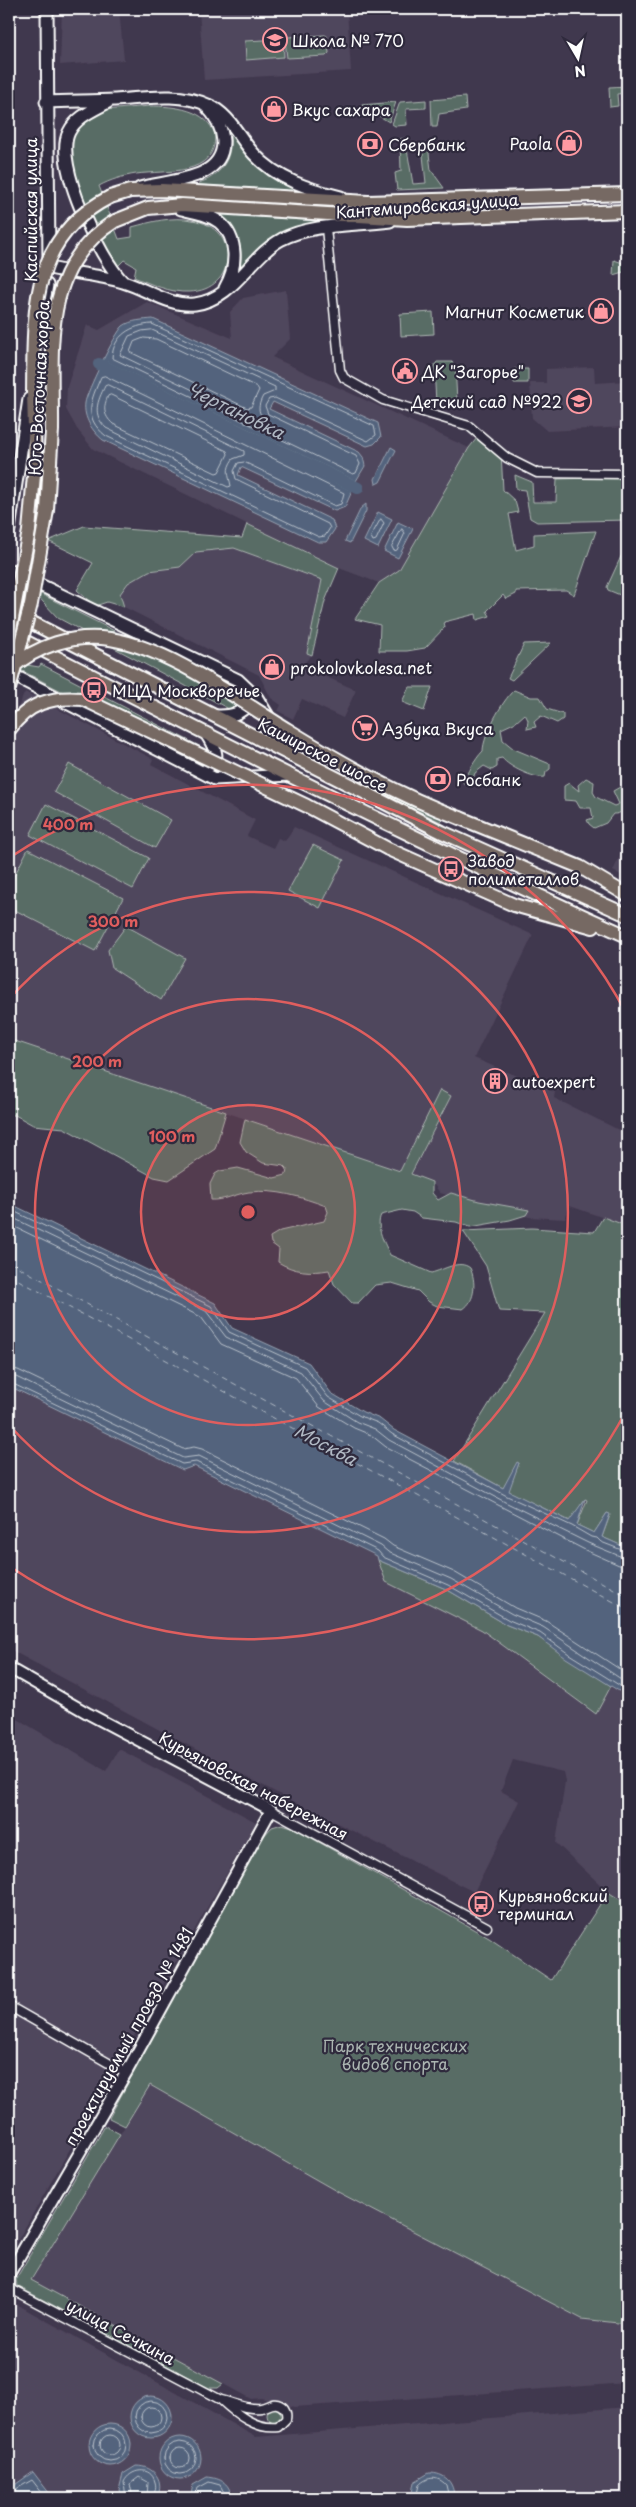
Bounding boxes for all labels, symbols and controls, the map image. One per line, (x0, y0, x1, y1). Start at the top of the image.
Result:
school or university icon: Школа № 770 (262, 27, 288, 53)
place label: Школа № 770 (292, 28, 404, 52)
north arrow (554, 32, 604, 82)
text: N (573, 60, 587, 83)
shop icon: Вкус сахара (261, 96, 287, 122)
place label: Вкус сахара (292, 97, 391, 121)
shop icon: Paola (556, 130, 582, 156)
bank icon: Сбербанк (357, 131, 383, 157)
place label: Paola (510, 131, 552, 155)
place label: Сбербанк (388, 132, 466, 156)
street label: Каспийская улица (18, 138, 42, 282)
street label: Кантемировская улица (335, 187, 519, 223)
shop icon: Магнит Косметик (588, 298, 614, 324)
place label: Магнит Косметик (445, 299, 584, 323)
street label: Юго-Восточная хорда (21, 300, 55, 476)
public building icon: ДК "Загорье" (392, 358, 418, 384)
place label: ДК "Загорье" (421, 359, 524, 383)
water label: Чертановка (183, 375, 290, 446)
school or university icon: Детский сад №922 (566, 388, 592, 414)
place label: Детский сад №922 (410, 389, 562, 413)
shop icon: prokolovkolesa.net (259, 654, 285, 680)
place label: prokolovkolesa.net (290, 655, 433, 679)
bus stop icon: МЦД Москворечье (81, 677, 107, 703)
place label: МЦД Москворечье (112, 678, 260, 702)
street label: Каширское шоссе (254, 711, 392, 797)
supermarket icon: Азбука Вкуса (352, 715, 378, 741)
place label: Азбука Вкуса (382, 716, 493, 740)
bank icon: Росбанк (425, 766, 451, 792)
place label: Росбанк (456, 767, 521, 791)
text: 400 m (43, 812, 93, 835)
place label: Завод полиметаллов (468, 848, 579, 890)
bus stop icon: Завод полиметаллов (438, 856, 464, 882)
text: 300 m (88, 909, 138, 932)
text: 200 m (72, 1049, 122, 1072)
building icon: autoexpert (482, 1068, 508, 1094)
place label: autoexpert (512, 1069, 596, 1093)
text: 100 m (149, 1124, 195, 1147)
centre of rings (239, 1203, 257, 1221)
water label: Москва (290, 1416, 363, 1472)
street label: Курьяновская набережная (155, 1725, 353, 1845)
place label: Курьяновский терминал (498, 1883, 608, 1925)
bus stop icon: Курьяновский терминал (468, 1891, 494, 1917)
street label: проектируемый проезд № 1481 (58, 1922, 198, 2150)
park label: Парк технических видов спорта (323, 2033, 467, 2075)
street label: улица Сечкина (62, 2292, 180, 2370)

